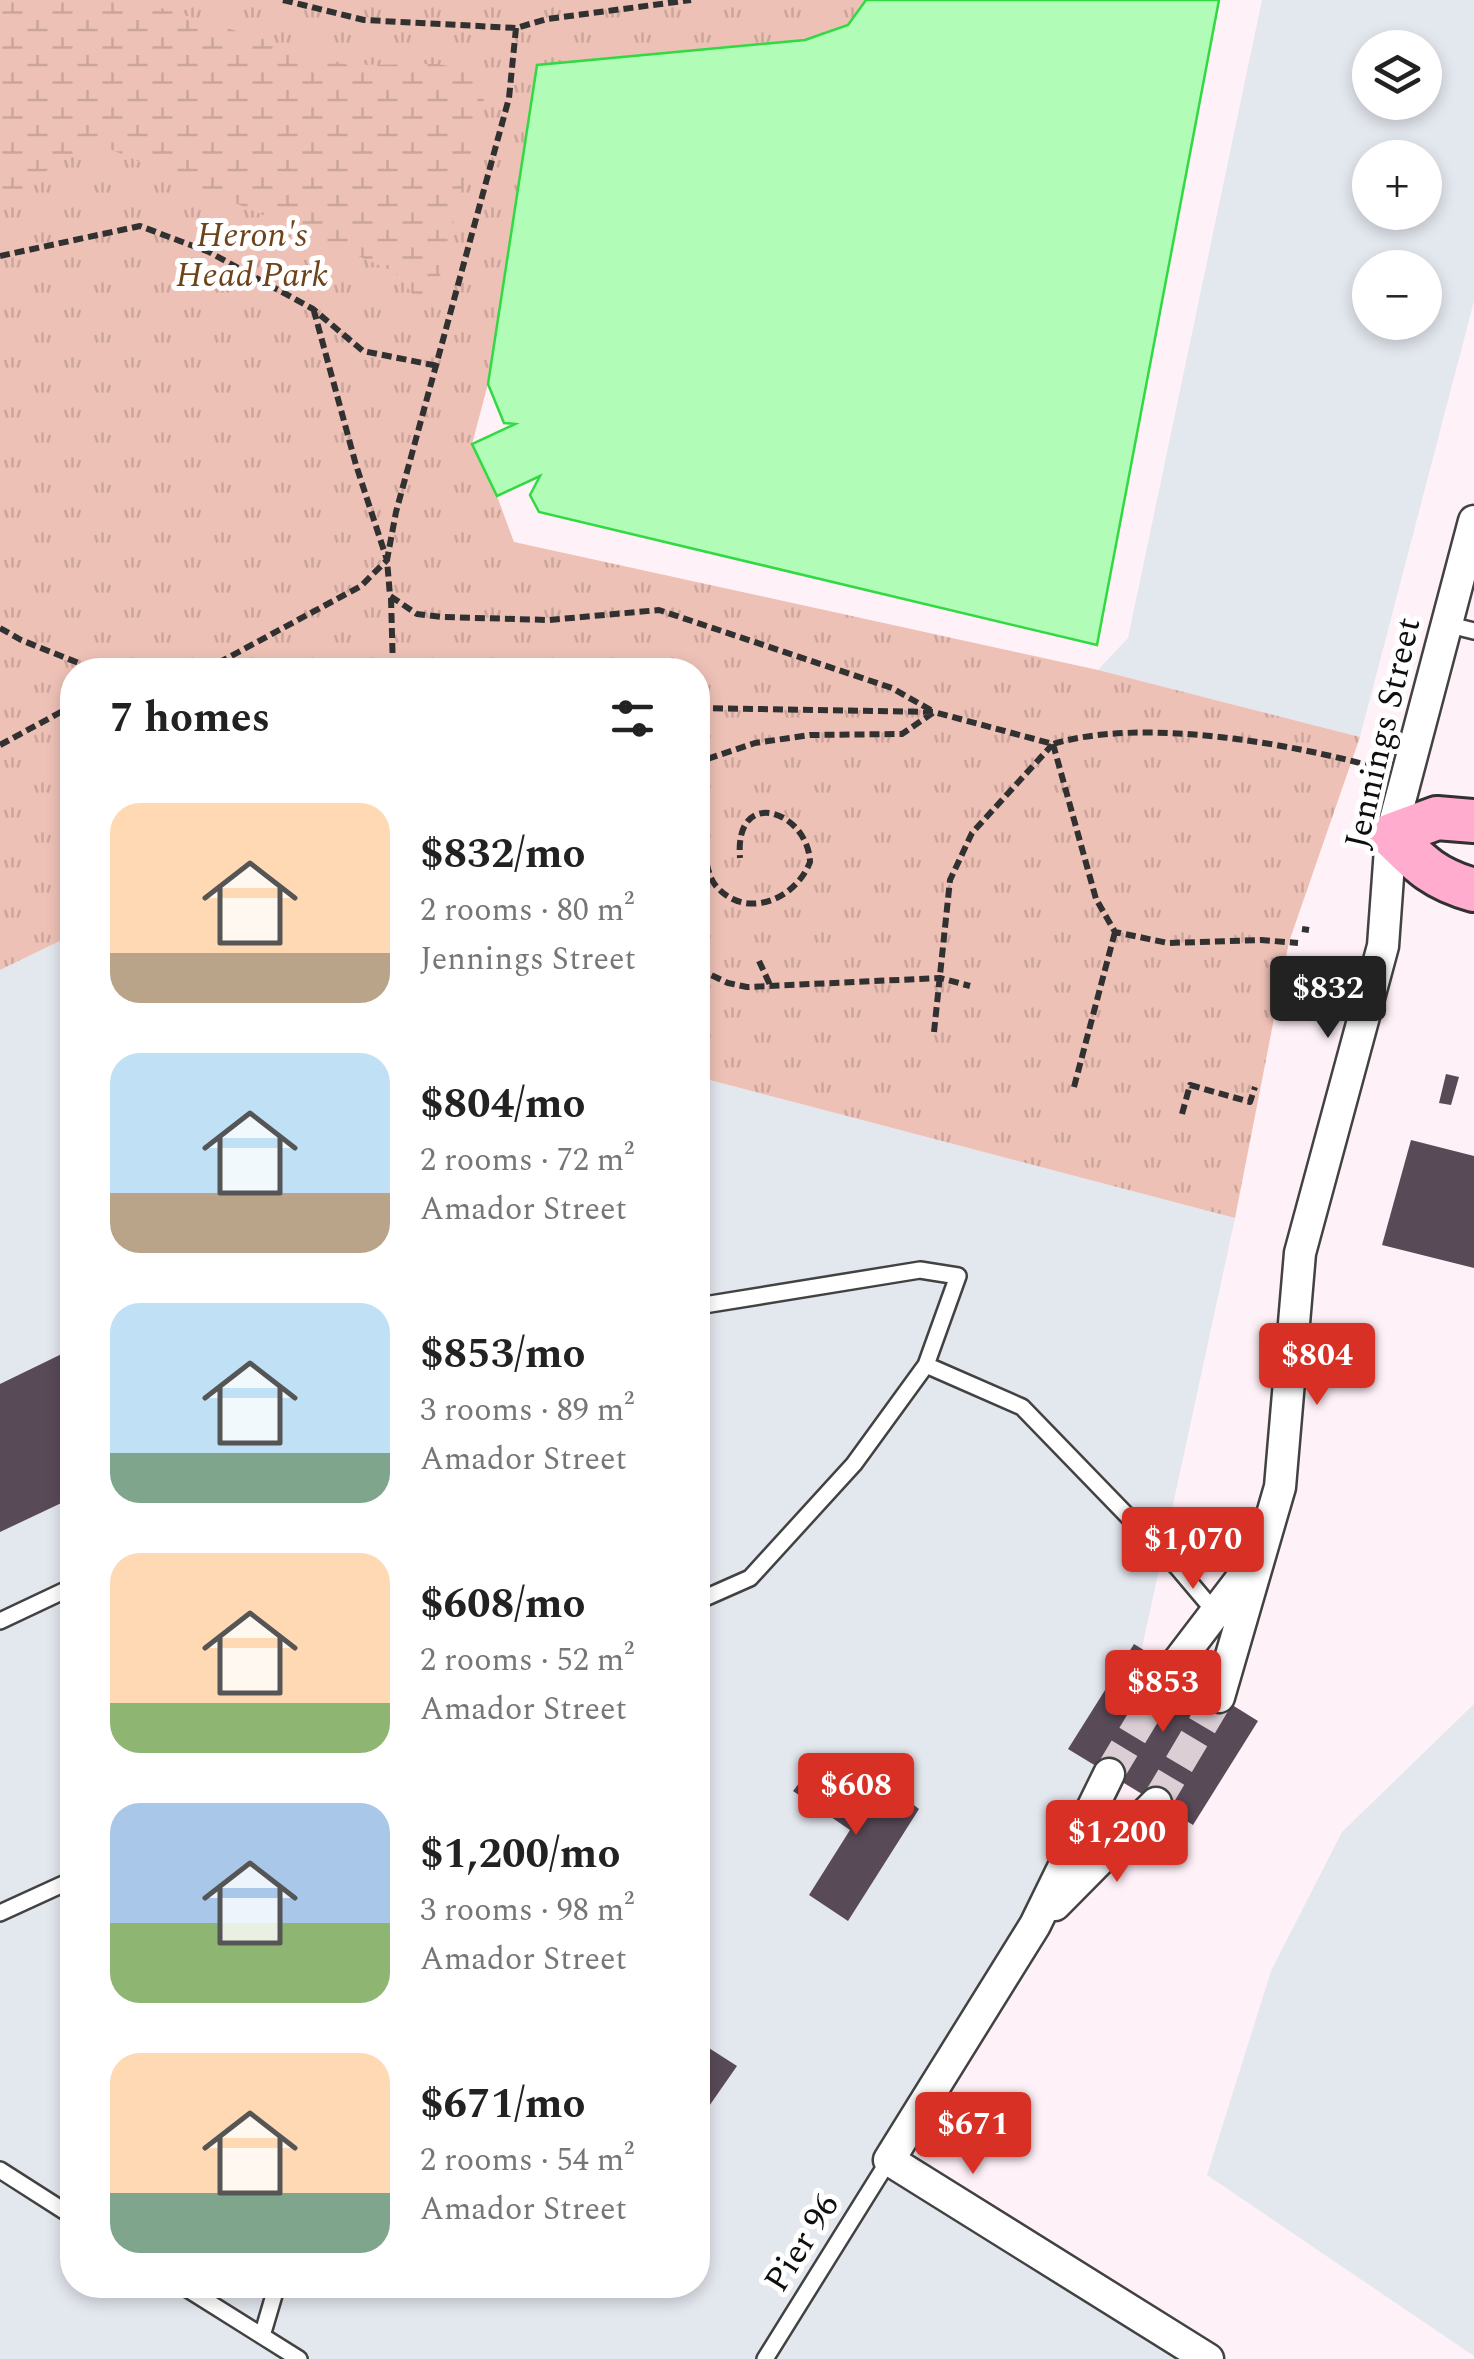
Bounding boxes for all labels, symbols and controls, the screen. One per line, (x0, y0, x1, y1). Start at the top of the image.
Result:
map controls (1352, 30, 1442, 340)
button: layers (1352, 30, 1442, 120)
button: + (1352, 140, 1442, 230)
park label: Heron's Head Park (176, 209, 328, 302)
button: − (1352, 250, 1442, 340)
street label: Jennings Street (1331, 612, 1435, 854)
text: 7 homes (110, 687, 270, 750)
icon: filters (605, 691, 660, 746)
text: $832/mo (420, 823, 586, 886)
icon: home (190, 843, 310, 963)
text: 2 rooms · 80 m² (420, 886, 634, 935)
text: Jennings Street (420, 935, 636, 984)
pin: $832 (1269, 956, 1387, 1041)
text: $832 (1292, 964, 1364, 1013)
text: $804/mo (420, 1073, 586, 1136)
icon: home (190, 1093, 310, 1213)
text: 2 rooms · 72 m² (420, 1136, 634, 1185)
text: Amador Street (420, 1185, 627, 1234)
text: $853/mo (420, 1323, 586, 1386)
pin: $804 (1258, 1323, 1376, 1408)
text: $804 (1281, 1331, 1353, 1380)
icon: home (190, 1343, 310, 1463)
text: 3 rooms · 89 m² (420, 1386, 634, 1435)
text: Amador Street (420, 1435, 627, 1484)
pin: $1,070 (1112, 1507, 1274, 1592)
text: $1,070 (1144, 1515, 1242, 1564)
text: $608/mo (420, 1573, 586, 1636)
icon: home (190, 1593, 310, 1713)
text: 2 rooms · 52 m² (420, 1636, 634, 1685)
pin: $853 (1104, 1650, 1222, 1735)
text: $853 (1127, 1658, 1199, 1707)
text: Amador Street (420, 1685, 627, 1734)
pin: $608 (797, 1753, 915, 1838)
text: $608 (820, 1761, 892, 1810)
pin: $1,200 (1036, 1800, 1198, 1885)
text: $1,200 (1068, 1808, 1166, 1857)
text: $1,200/mo (420, 1823, 620, 1886)
icon: home (190, 1843, 310, 1963)
text: 3 rooms · 98 m² (420, 1886, 634, 1935)
text: Amador Street (420, 1935, 627, 1984)
text: $671/mo (420, 2073, 586, 2136)
pin: $671 (914, 2092, 1032, 2177)
icon: home (190, 2093, 310, 2213)
text: $671 (937, 2100, 1009, 2149)
text: 2 rooms · 54 m² (420, 2136, 634, 2185)
street label: Pier 96 (751, 2183, 853, 2303)
text: Amador Street (420, 2185, 627, 2234)

